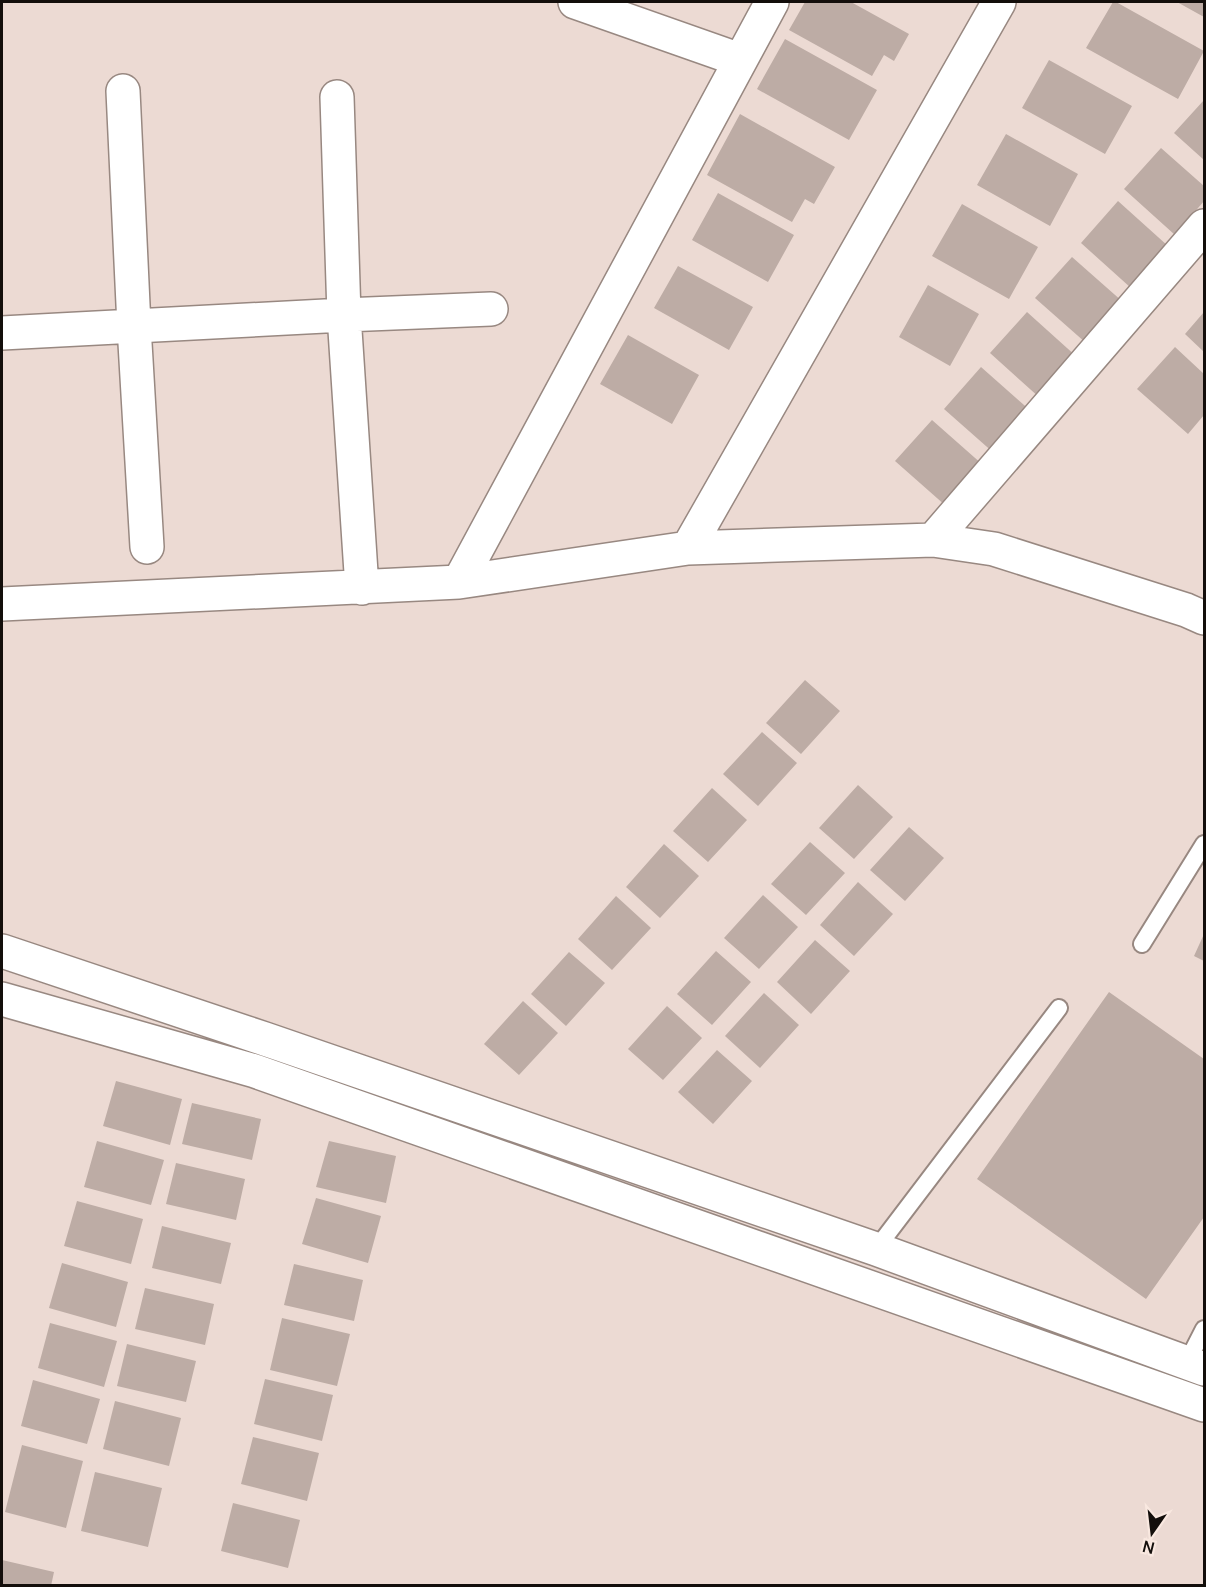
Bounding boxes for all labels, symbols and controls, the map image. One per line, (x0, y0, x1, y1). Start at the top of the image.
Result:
north arrow (1122, 1503, 1182, 1563)
text: N (1140, 1535, 1157, 1560)

